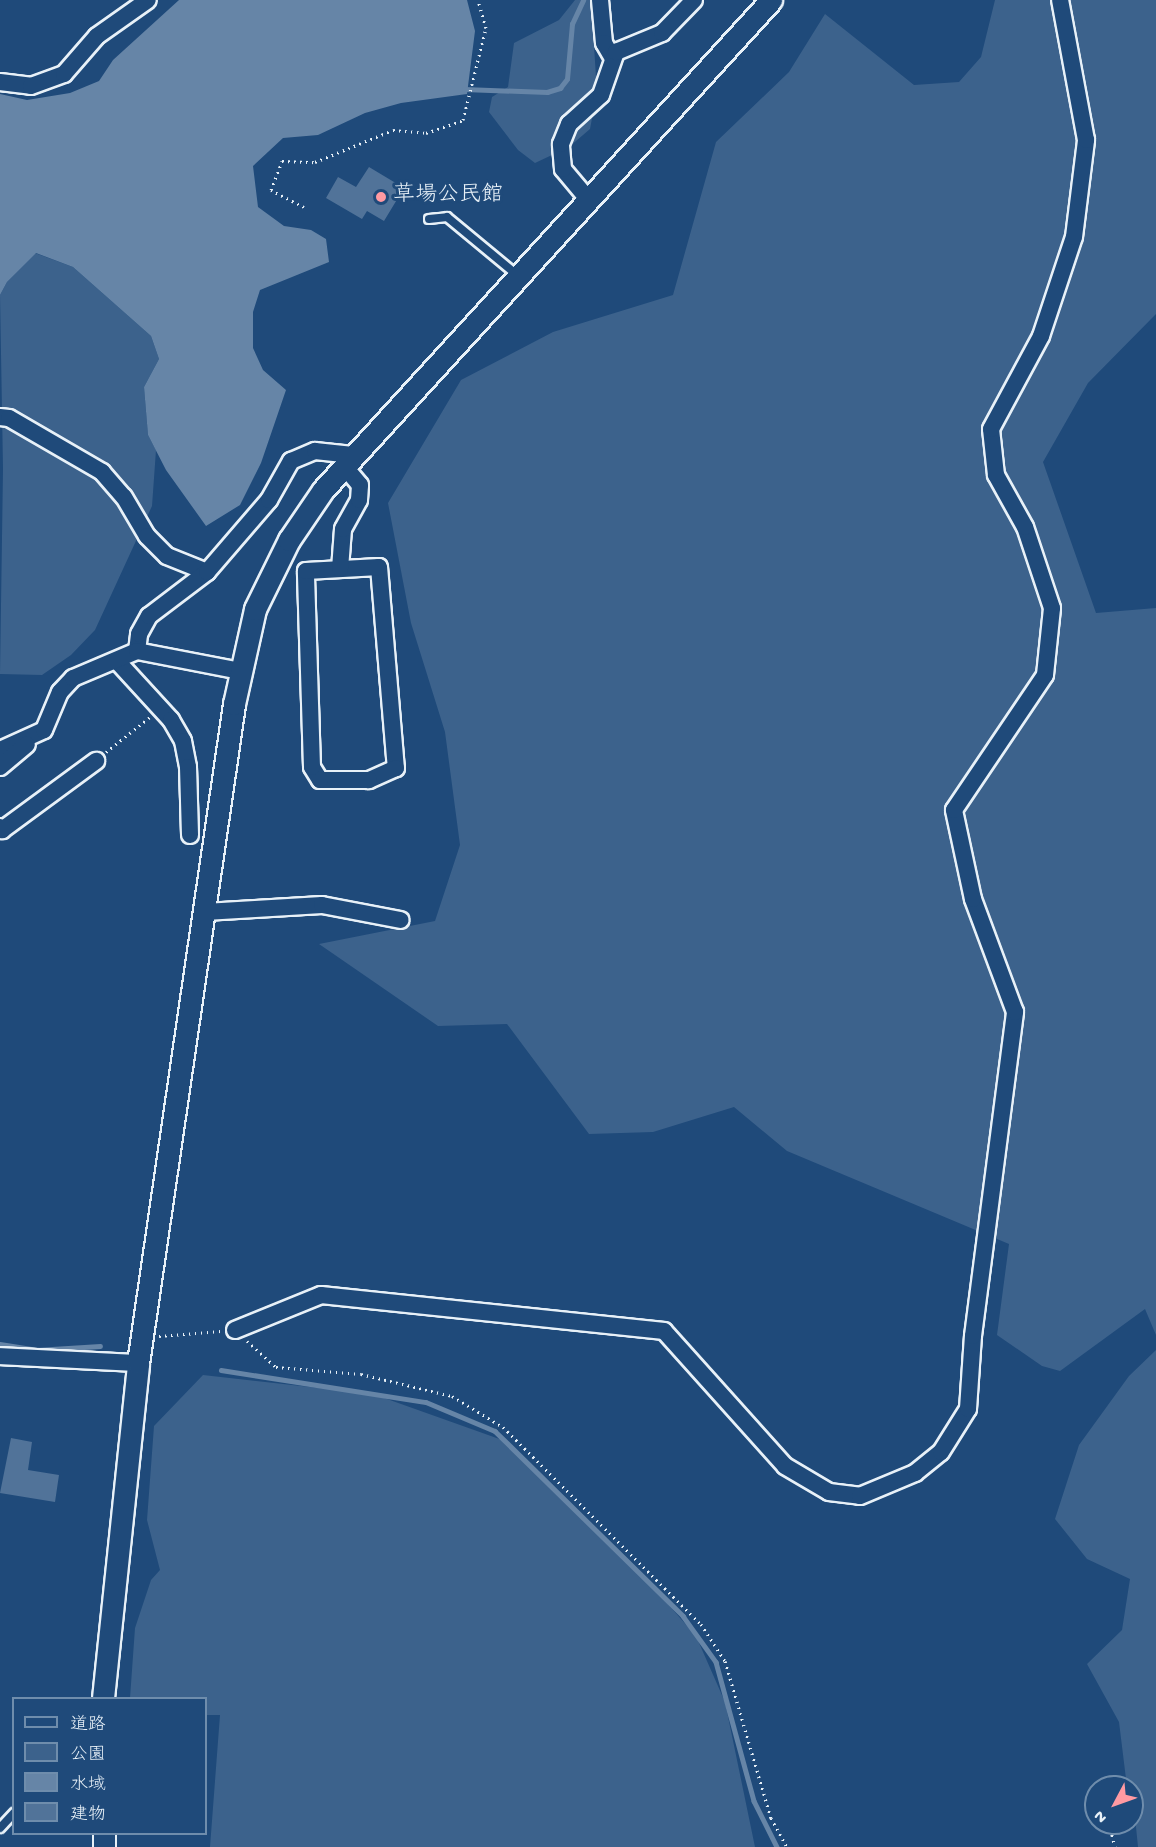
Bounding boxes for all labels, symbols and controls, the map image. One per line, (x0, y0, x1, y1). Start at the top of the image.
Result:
place label: 草場公民館 (393, 184, 503, 210)
marker: 草場公民館 (374, 190, 388, 204)
legend (12, 1697, 207, 1835)
text: 道路 (70, 1715, 106, 1736)
text: 公園 (70, 1745, 106, 1766)
text: 水域 (70, 1775, 106, 1796)
north arrow (1084, 1775, 1144, 1835)
text: 建物 (70, 1805, 106, 1826)
text: N (1091, 1806, 1112, 1826)

